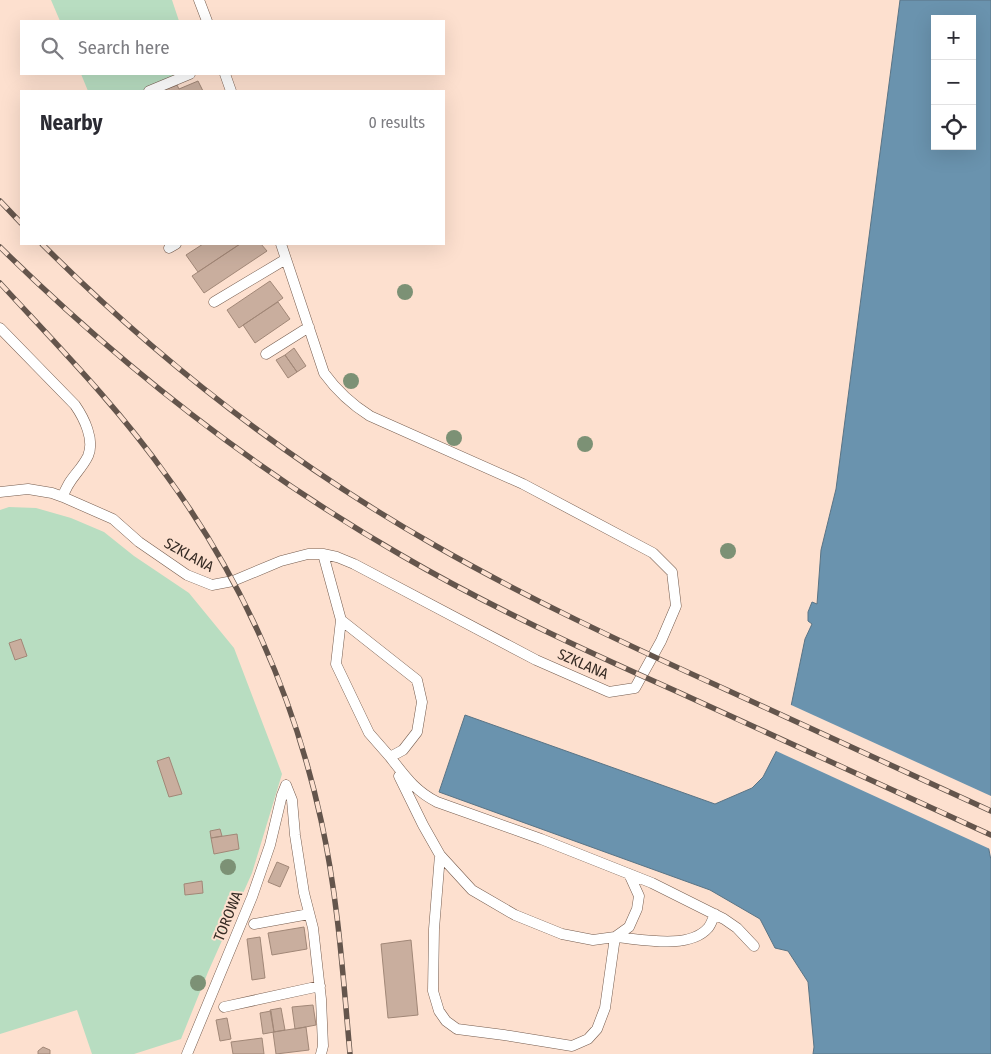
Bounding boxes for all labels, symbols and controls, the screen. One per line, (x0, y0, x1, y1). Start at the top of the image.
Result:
map controls (931, 15, 976, 150)
button: + (931, 15, 976, 60)
search box (20, 20, 445, 75)
icon: search (38, 34, 66, 62)
text: Search here (78, 36, 170, 59)
button: − (931, 60, 976, 105)
button: locate (931, 105, 976, 150)
text: Nearby (40, 110, 102, 136)
text: 0 results (368, 113, 425, 132)
street label: SZKLANA (161, 534, 217, 576)
street label: SZKLANA (555, 645, 611, 683)
street label: TOROWA (210, 888, 246, 944)

